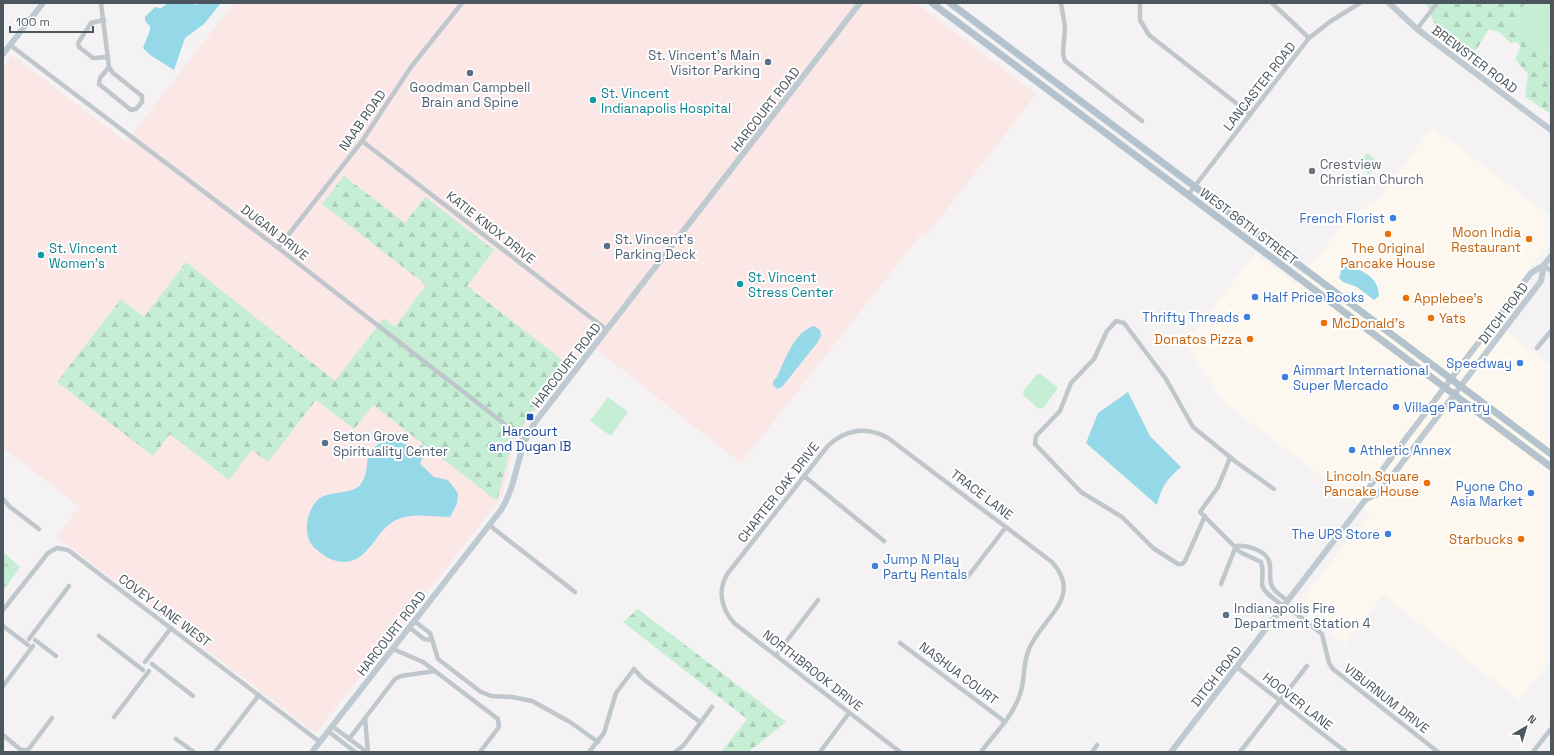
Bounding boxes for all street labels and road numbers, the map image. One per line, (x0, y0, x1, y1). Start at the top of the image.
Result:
street label: BREWSTER ROAD (1428, 22, 1521, 97)
street label: LANCASTER ROAD (1219, 39, 1299, 134)
street label: HARCOURT ROAD (727, 64, 804, 155)
street label: NAAB ROAD (335, 87, 390, 154)
street label: WEST 86TH STREET (1196, 184, 1301, 269)
street label: KATIE KNOX DRIVE (443, 187, 539, 268)
street label: DUGAN DRIVE (237, 201, 312, 264)
street label: DITCH ROAD (1475, 279, 1532, 348)
street label: HARCOURT ROAD (528, 320, 605, 411)
street label: CHARTER OAK DRIVE (734, 439, 823, 546)
street label: TRACE LANE (947, 465, 1016, 524)
street label: COVEY LANE WEST (115, 570, 215, 651)
street label: HARCOURT ROAD (353, 588, 430, 679)
street label: NORTHBROOK DRIVE (759, 626, 866, 715)
street label: NASHUA COURT (916, 638, 1002, 709)
street label: DITCH ROAD (1187, 642, 1246, 710)
street label: VIBURNUM DRIVE (1341, 660, 1433, 737)
street label: HOOVER LANE (1259, 669, 1336, 734)

